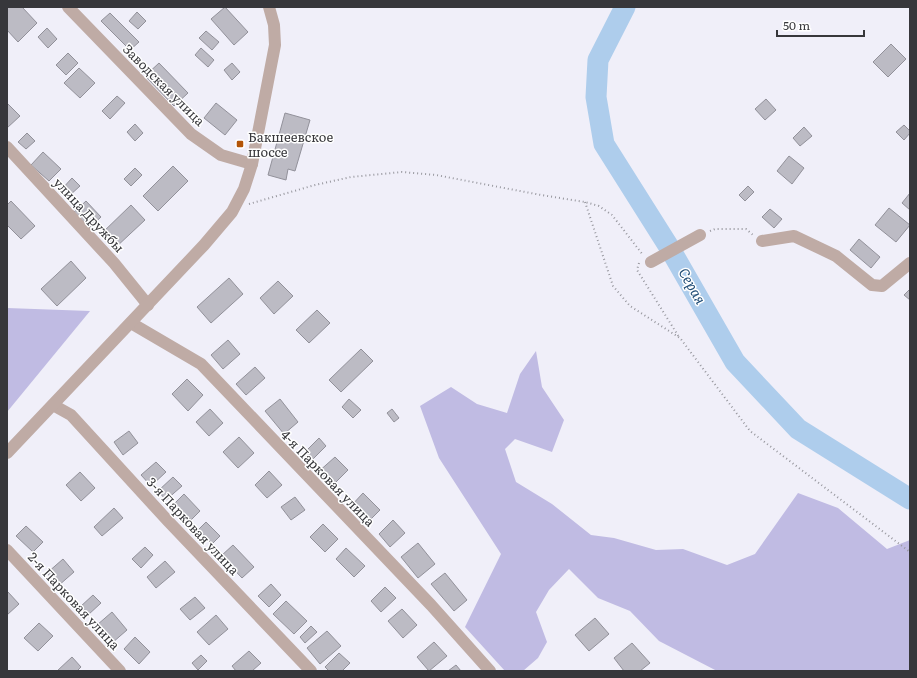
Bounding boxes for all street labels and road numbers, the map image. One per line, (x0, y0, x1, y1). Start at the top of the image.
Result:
street label: Заводская улица (119, 39, 210, 130)
street label: улица Дружбы (50, 173, 129, 257)
street label: 4-я Парковая улица (277, 425, 380, 530)
street label: 3-я Парковая улица (143, 472, 244, 579)
street label: 2-я Парковая улица (24, 548, 125, 654)

